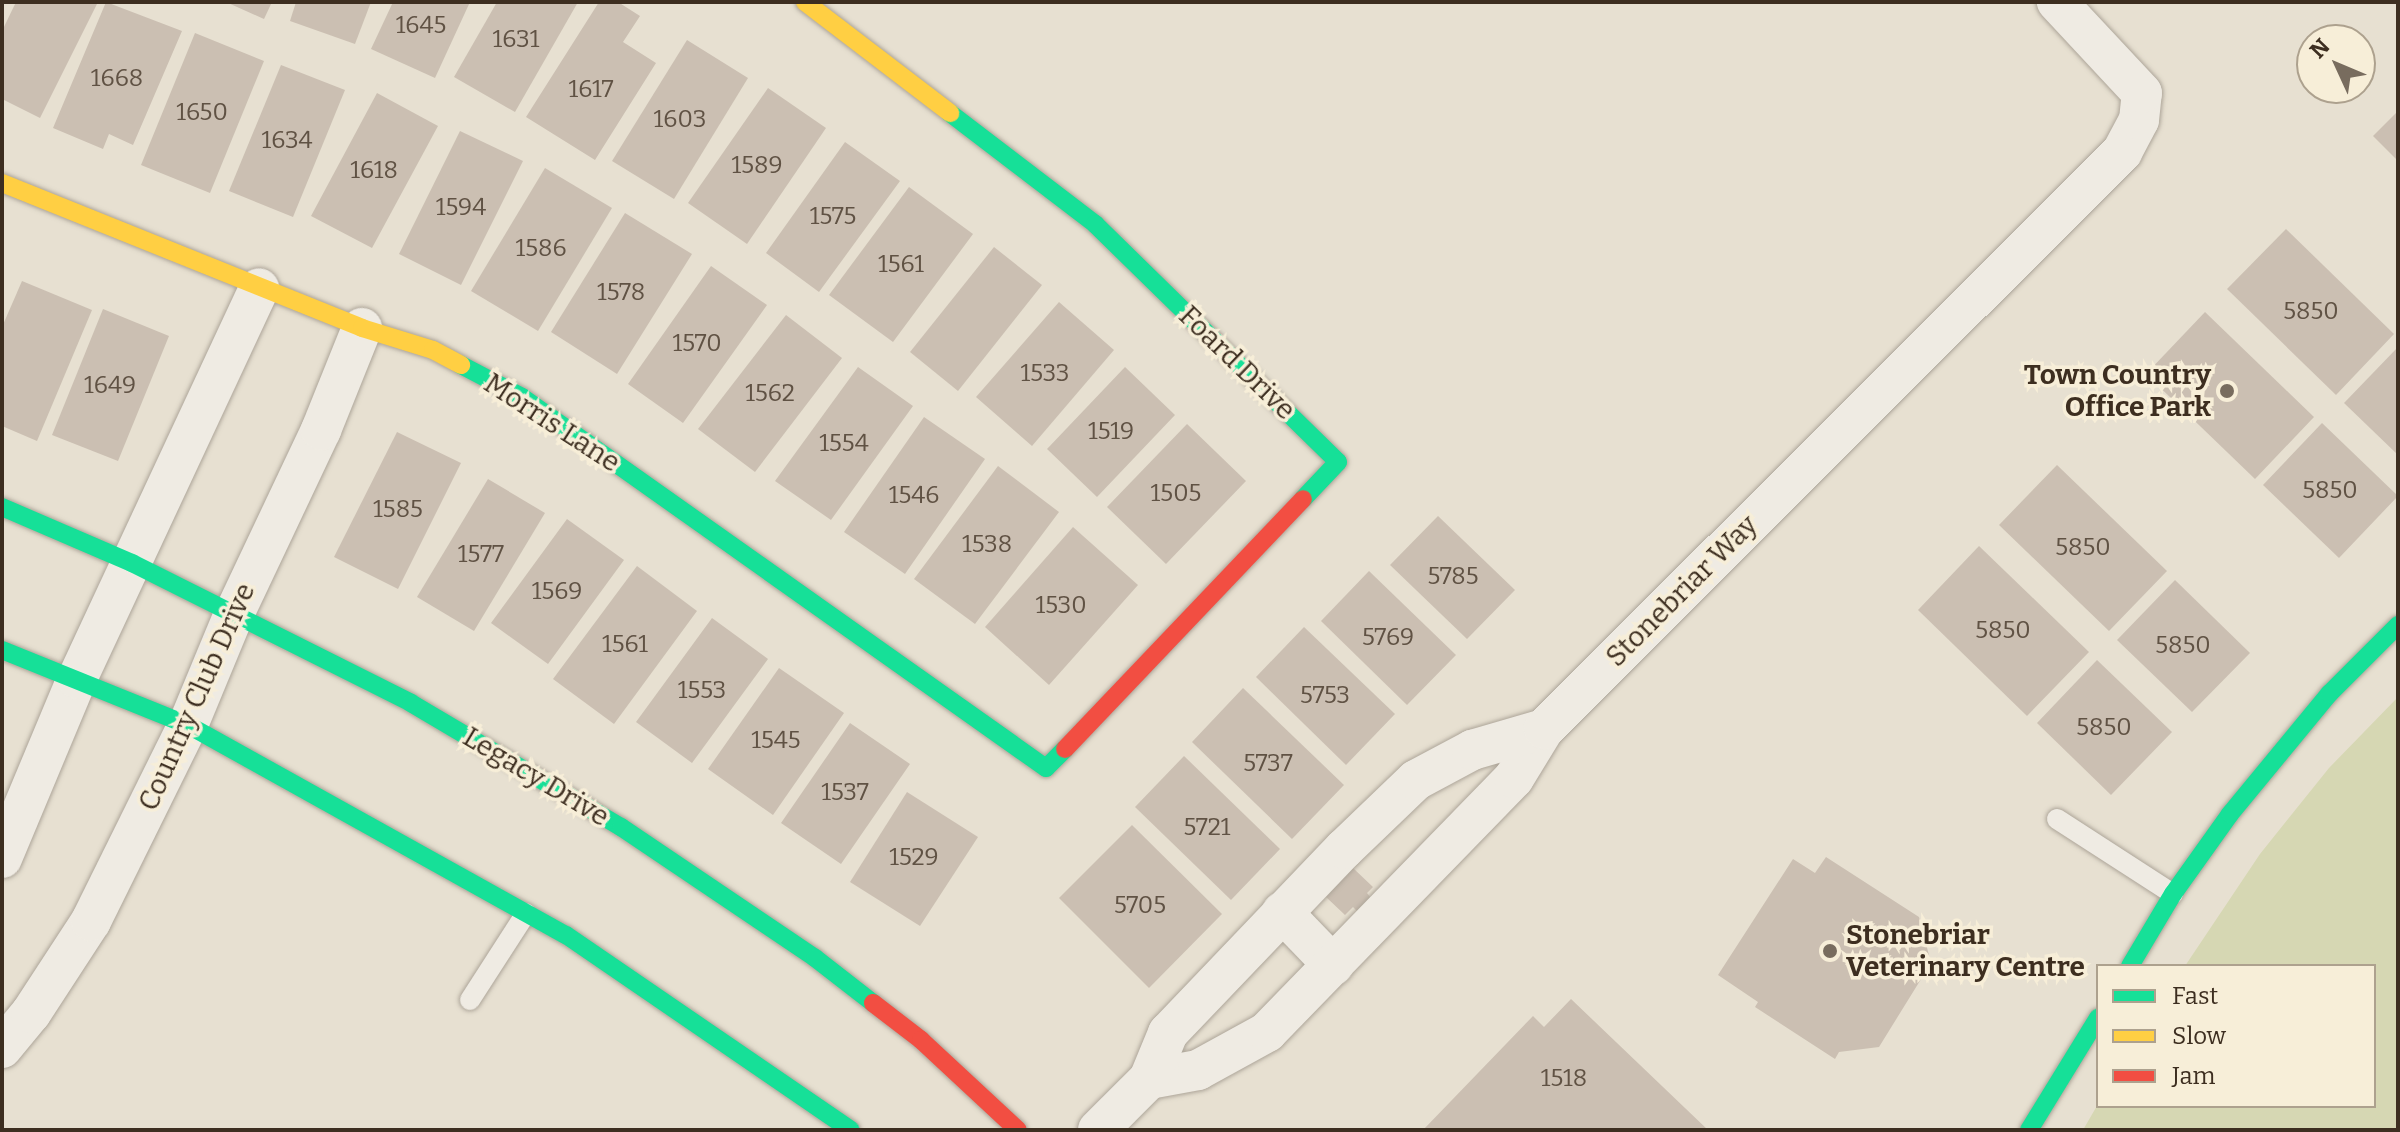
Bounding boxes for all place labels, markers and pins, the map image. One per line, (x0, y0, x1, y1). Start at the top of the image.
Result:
place label: Town Country Office Park (2024, 358, 2211, 424)
marker: Town Country Office Park (2218, 382, 2236, 400)
place label: Stonebriar Veterinary Centre (1846, 918, 2085, 984)
marker: Stonebriar Veterinary Centre (1821, 942, 1839, 960)

